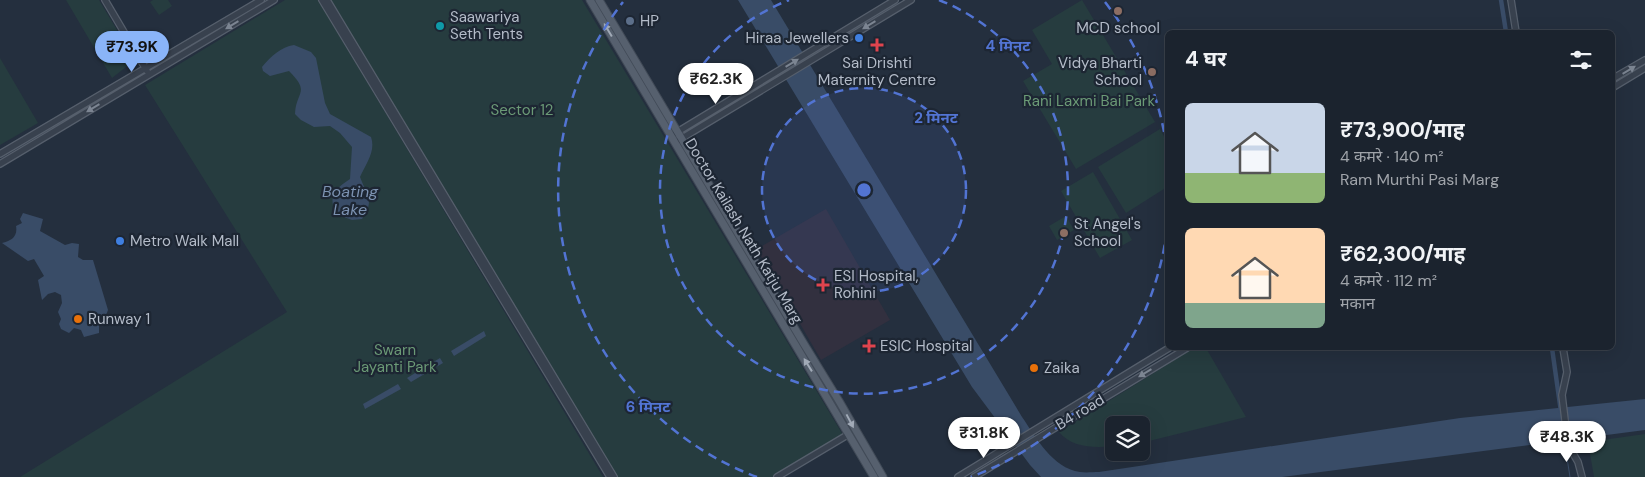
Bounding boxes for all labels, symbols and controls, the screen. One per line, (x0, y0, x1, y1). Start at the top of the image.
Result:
marker: MCD school (1112, 5, 1124, 17)
place label: Saawariya Seth Tents (450, 7, 523, 44)
place label: HP (640, 11, 659, 31)
marker: HP (624, 15, 636, 27)
place label: MCD school (1076, 18, 1160, 38)
marker: Saawariya Seth Tents (434, 20, 446, 32)
one-way arrow (225, 21, 240, 29)
one-way arrow (862, 21, 875, 30)
one-way arrow (603, 24, 612, 37)
place label: Hiraa Jewellers (746, 28, 849, 48)
pin: ₹73.9K (91, 30, 173, 73)
marker: Hiraa Jewellers (853, 32, 865, 44)
text: ₹73.9K (106, 36, 158, 57)
text: 4 मिनट (986, 36, 1031, 56)
marker: Sai Drishti Maternity Centre (870, 38, 884, 52)
text: 4 घर (1185, 45, 1226, 73)
icon: filters (1567, 46, 1595, 74)
place label: Sai Drishti Maternity Centre (818, 53, 936, 90)
place label: Vidya Bharti School (1058, 53, 1142, 90)
one-way arrow (785, 58, 798, 67)
pin: ₹62.3K (675, 62, 757, 105)
one-way arrow (1622, 65, 1635, 74)
marker: Vidya Bharti School (1146, 66, 1158, 78)
text: ₹62.3K (689, 68, 743, 89)
park label: Rani Laxmi Bai Park (1023, 91, 1155, 111)
park label: Sector 12 (490, 100, 554, 120)
one-way arrow (86, 104, 99, 113)
text: 2 मिनट (914, 108, 959, 128)
text: ₹73,900/माह (1340, 116, 1465, 144)
icon: home (1225, 123, 1285, 183)
street label: Doctor Kailash Nath Katju Marg (680, 134, 808, 328)
text: 4 कमरे · 140 m² (1340, 146, 1444, 167)
text: Ram Murthi Pasi Marg (1340, 169, 1499, 190)
water label: Boating Lake (322, 181, 379, 220)
centre of rings (855, 181, 873, 199)
place label: St Angel's School (1074, 214, 1141, 251)
marker: St Angel's School (1058, 227, 1070, 239)
place label: Metro Walk Mall (130, 231, 239, 251)
marker: Metro Walk Mall (114, 235, 126, 247)
text: ₹62,300/माह (1340, 240, 1465, 268)
icon: home (1225, 248, 1285, 308)
place label: ESI Hospital, Rohini (834, 266, 919, 303)
text: 4 कमरे · 112 m² (1340, 270, 1437, 291)
marker: ESI Hospital, Rohini (816, 278, 830, 292)
text: मकान (1340, 293, 1375, 314)
place label: Runway 1 (88, 309, 150, 329)
marker: Runway 1 (72, 313, 84, 325)
place label: ESIC Hospital (880, 336, 972, 356)
marker: ESIC Hospital (862, 339, 876, 353)
park label: Swarn Jayanti Park (353, 340, 437, 377)
one-way arrow (803, 358, 813, 371)
place label: Zaika (1044, 358, 1080, 378)
marker: Zaika (1028, 362, 1040, 374)
one-way arrow (1139, 368, 1152, 377)
street label: B4 road (1052, 390, 1108, 434)
text: 6 मिनट (626, 397, 671, 417)
one-way arrow (846, 413, 854, 428)
pin: ₹31.8K (943, 416, 1025, 459)
map controls (1105, 416, 1150, 461)
button: layers (1105, 416, 1150, 461)
pin: ₹48.3K (1526, 420, 1608, 463)
text: ₹31.8K (959, 422, 1009, 443)
text: ₹48.3K (1540, 426, 1594, 447)

